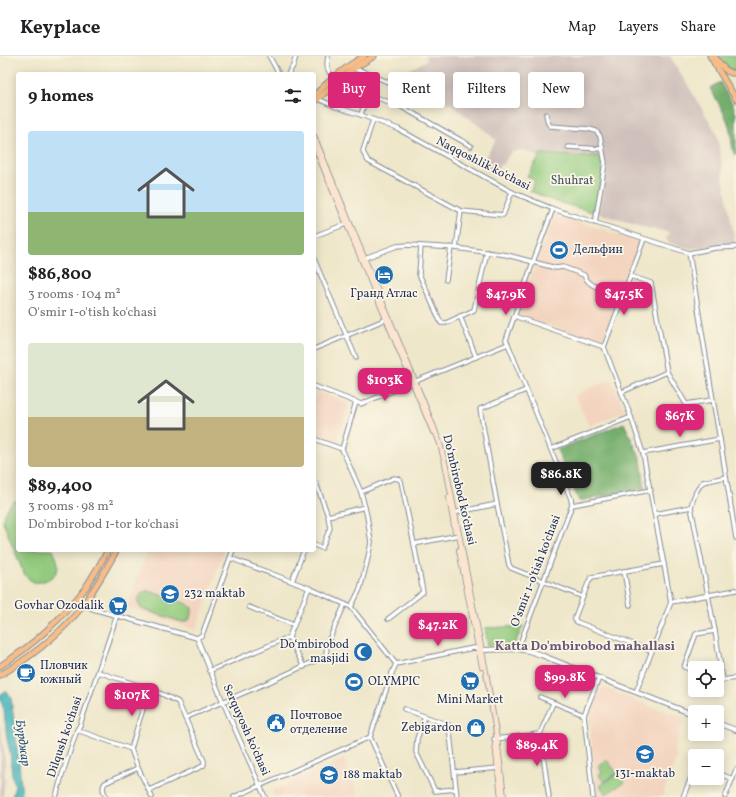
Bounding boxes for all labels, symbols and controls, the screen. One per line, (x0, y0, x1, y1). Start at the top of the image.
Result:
text: Keyplace (20, 15, 101, 41)
text: Map (568, 18, 596, 37)
text: Layers (618, 18, 658, 37)
text: Share (680, 18, 716, 37)
chip: Buy (328, 72, 380, 108)
chip: Rent (388, 72, 445, 108)
chip: Filters (453, 72, 520, 108)
chip: New (528, 72, 584, 108)
text: 9 homes (28, 85, 94, 108)
icon: filters (282, 85, 304, 107)
street label: Naqqoshlik ko'chasi (433, 133, 533, 195)
icon: home (130, 157, 202, 229)
park label: Shuhrat (551, 173, 593, 189)
sports icon: Дельфин (548, 239, 570, 261)
place label: Дельфин (573, 242, 623, 258)
text: $86,800 (28, 263, 91, 286)
hotel icon: Гранд Атлас (373, 264, 395, 286)
pin: $47.9K (473, 282, 539, 316)
pin: $47.5K (591, 282, 657, 316)
text: 3 rooms · 104 m² (28, 286, 121, 304)
place label: Гранд Атлас (350, 286, 418, 302)
text: $47.9K (486, 286, 526, 304)
text: $47.5K (604, 286, 644, 304)
text: O'smir 1-o'tish ko'chasi (28, 304, 157, 322)
pin: $103K (357, 368, 413, 402)
icon: home (130, 369, 202, 441)
text: $103K (367, 372, 403, 390)
pin: $67K (656, 404, 704, 438)
text: $67K (665, 408, 695, 426)
street label: Doʻmbirobod koʻchasi (438, 433, 480, 547)
pin: $86.8K (528, 462, 594, 496)
text: $86.8K (540, 466, 582, 484)
text: $89,400 (28, 475, 92, 498)
text: 3 rooms · 98 m² (28, 498, 114, 516)
street label: O'smir 1-o'tish ko'chasi (507, 512, 565, 629)
text: Do'mbirobod 1-tor ko'chasi (28, 516, 179, 534)
school or university icon: 232 maktab (159, 583, 181, 605)
place label: 232 maktab (184, 586, 245, 602)
supermarket icon: Govhar Ozodalik (107, 595, 129, 617)
place label: Govhar Ozodalik (14, 598, 104, 614)
pin: $47.2K (405, 613, 471, 647)
text: $47.2K (418, 617, 458, 635)
place label: Do‘mbirobod masjidi (280, 637, 349, 667)
district label: Katta Do'mbirobod mahallasi (495, 638, 676, 656)
mosque icon: Do‘mbirobod masjidi (352, 641, 374, 663)
place label: Пловчик южный (40, 658, 88, 688)
map controls (688, 661, 724, 785)
button: locate (688, 661, 724, 697)
cafe icon: Пловчик южный (15, 662, 37, 684)
pin: $99.8K (532, 665, 598, 699)
text: $99.8K (544, 669, 586, 687)
supermarket icon: Mini Market (459, 670, 481, 692)
sports icon: OLYMPIC (343, 671, 365, 693)
place label: OLYMPIC (368, 674, 421, 690)
street label: Serquyosh ko'chasi (219, 682, 274, 779)
pin: $107K (104, 683, 160, 717)
text: $107K (114, 687, 150, 705)
place label: Mini Market (437, 692, 503, 708)
street label: Dilqush ko'chasi (44, 694, 87, 780)
button: + (688, 705, 724, 741)
place label: Почтовое отделение (290, 708, 348, 738)
public building icon: Почтовое отделение (265, 712, 287, 734)
shop icon: Zebigardon (465, 717, 487, 739)
water label: Бурджар (10, 719, 34, 767)
place label: Zebigardon (401, 720, 462, 736)
pin: $89.4K (504, 733, 570, 767)
text: $89.4K (516, 737, 558, 755)
school or university icon: 131-maktab (634, 743, 656, 765)
button: − (688, 749, 724, 785)
school or university icon: 188 maktab (318, 764, 340, 786)
place label: 131-maktab (615, 766, 675, 782)
place label: 188 maktab (343, 767, 403, 783)

